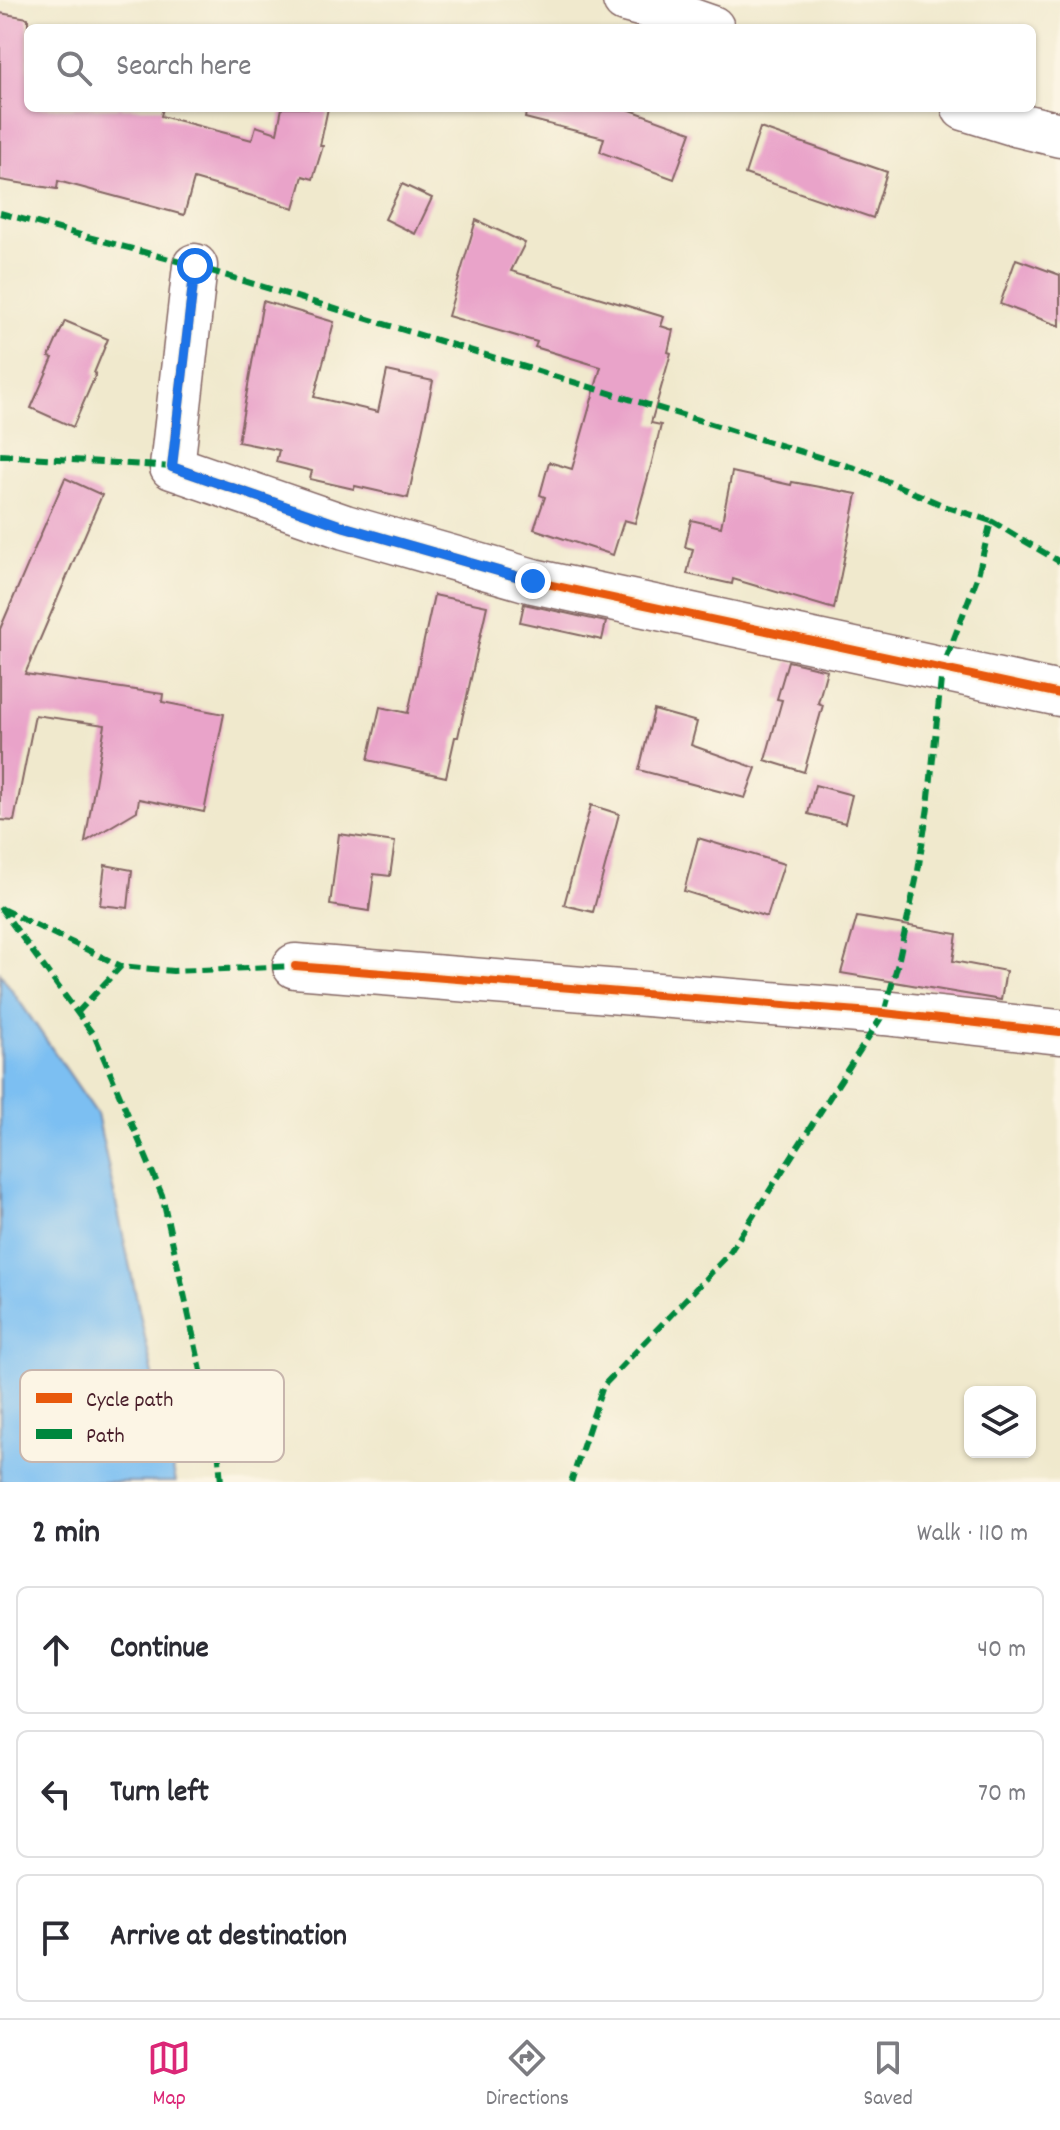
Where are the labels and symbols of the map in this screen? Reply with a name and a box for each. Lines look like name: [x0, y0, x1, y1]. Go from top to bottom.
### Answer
route start: [177, 248, 213, 284]
route end: [515, 563, 551, 599]
legend: [20, 1370, 284, 1462]
text: Cycle path: [86, 1386, 173, 1417]
text: Path: [86, 1422, 125, 1453]

